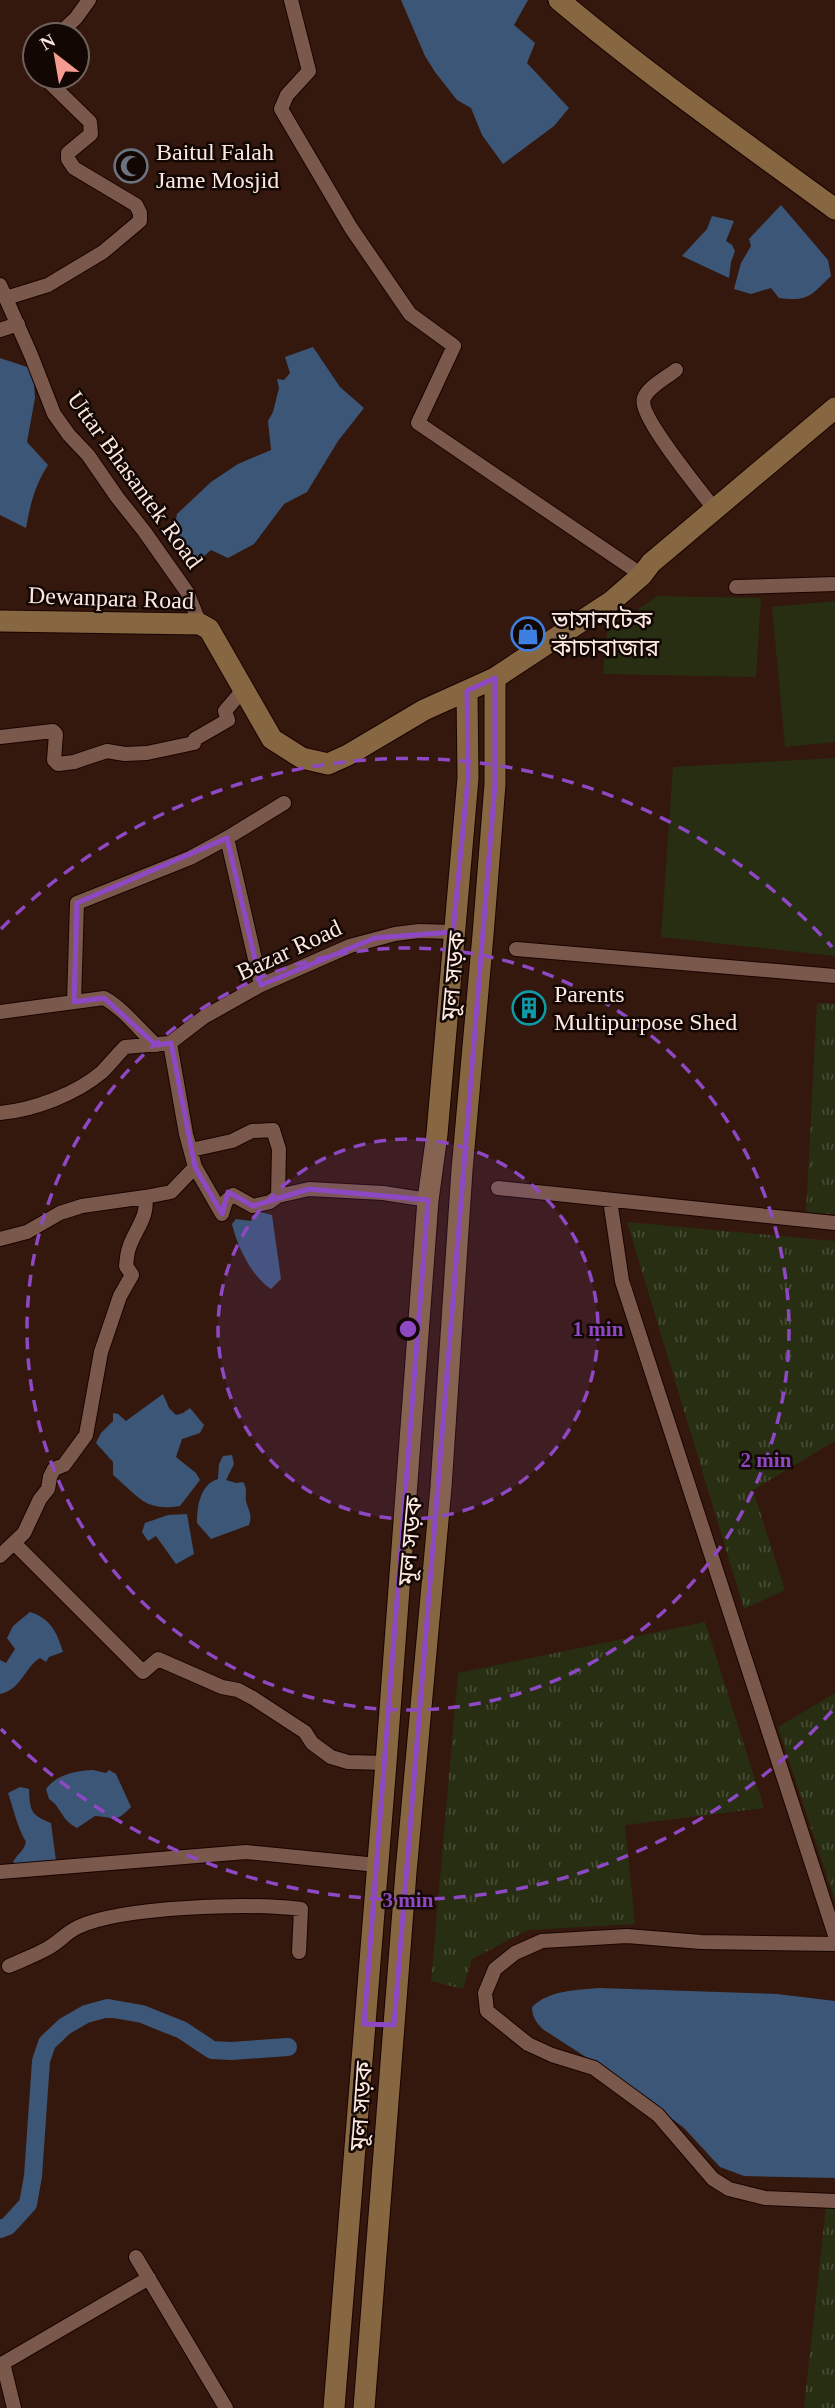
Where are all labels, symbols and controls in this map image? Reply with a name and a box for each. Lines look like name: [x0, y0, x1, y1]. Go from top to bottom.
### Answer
north arrow: [21, 21, 91, 91]
text: N: [36, 29, 59, 54]
place label: Baitul Falah Jame Mosjid: [156, 139, 279, 193]
mosque icon: Baitul Falah Jame Mosjid: [112, 147, 150, 185]
street label: Uttar Bhasantek Road: [62, 387, 208, 573]
street label: Dewanpara Road: [28, 582, 194, 614]
place label: ভাসানটেক কাঁচাবাজার: [551, 606, 660, 661]
shop icon: ভাসানটেক কাঁচাবাজার: [509, 615, 547, 653]
street label: Bazar Road: [232, 914, 346, 986]
street label: মূল সড়ক: [436, 930, 471, 1023]
place label: Parents Multipurpose Shed: [554, 981, 737, 1035]
building icon: Parents Multipurpose Shed: [510, 989, 548, 1027]
centre of rings: [396, 1317, 420, 1341]
text: 1 min: [573, 1317, 624, 1341]
text: 2 min: [741, 1448, 792, 1472]
street label: মূল সড়ক: [393, 1495, 428, 1588]
text: 3 min: [383, 1888, 434, 1912]
street label: মূল সড়ক: [345, 2060, 378, 2153]

